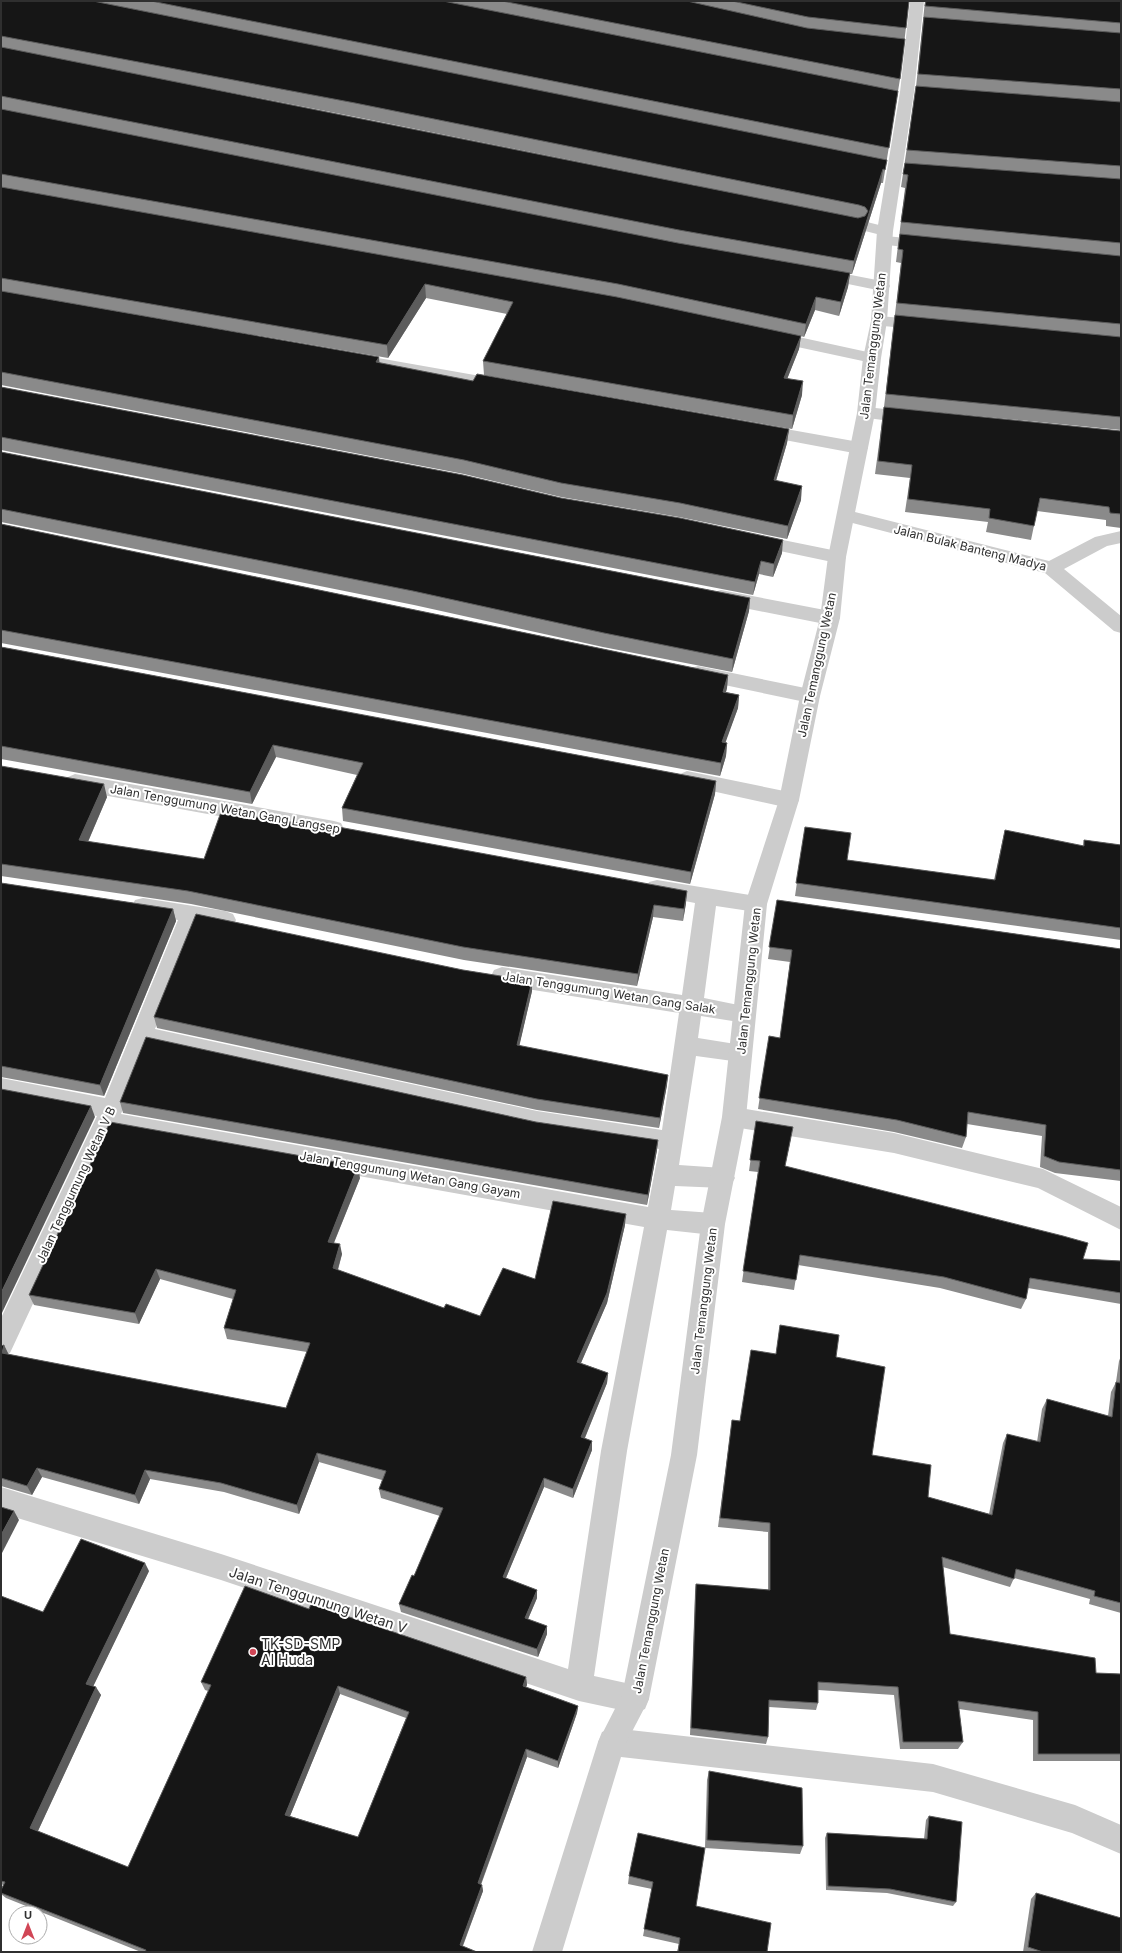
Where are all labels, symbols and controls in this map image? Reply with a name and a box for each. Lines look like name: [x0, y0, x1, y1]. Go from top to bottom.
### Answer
street label: Jalan Temanggung Wetan: [856, 272, 889, 420]
street label: Jalan Bulak Banteng Madya: [892, 521, 1048, 574]
street label: Jalan Temanggung Wetan: [794, 591, 839, 739]
street label: Jalan Tenggumung Wetan Gang Langsep: [109, 781, 341, 836]
street label: Jalan Temanggung Wetan: [733, 907, 764, 1055]
street label: Jalan Tenggumung Wetan Gang Salak: [502, 968, 717, 1017]
street label: Jalan Tenggumung Wetan V B: [33, 1104, 118, 1265]
street label: Jalan Tenggumung Wetan Gang Gayam: [298, 1148, 522, 1201]
street label: Jalan Temanggung Wetan: [687, 1227, 720, 1375]
street label: Jalan Temanggung Wetan: [629, 1547, 672, 1695]
street label: Jalan Tenggumung Wetan V: [227, 1563, 410, 1636]
place label: TK-SD-SMP Al Huda: [261, 1635, 341, 1668]
marker: TK-SD-SMP Al Huda: [248, 1647, 258, 1657]
north arrow: [8, 1905, 48, 1945]
text: U: [24, 1908, 32, 1922]

